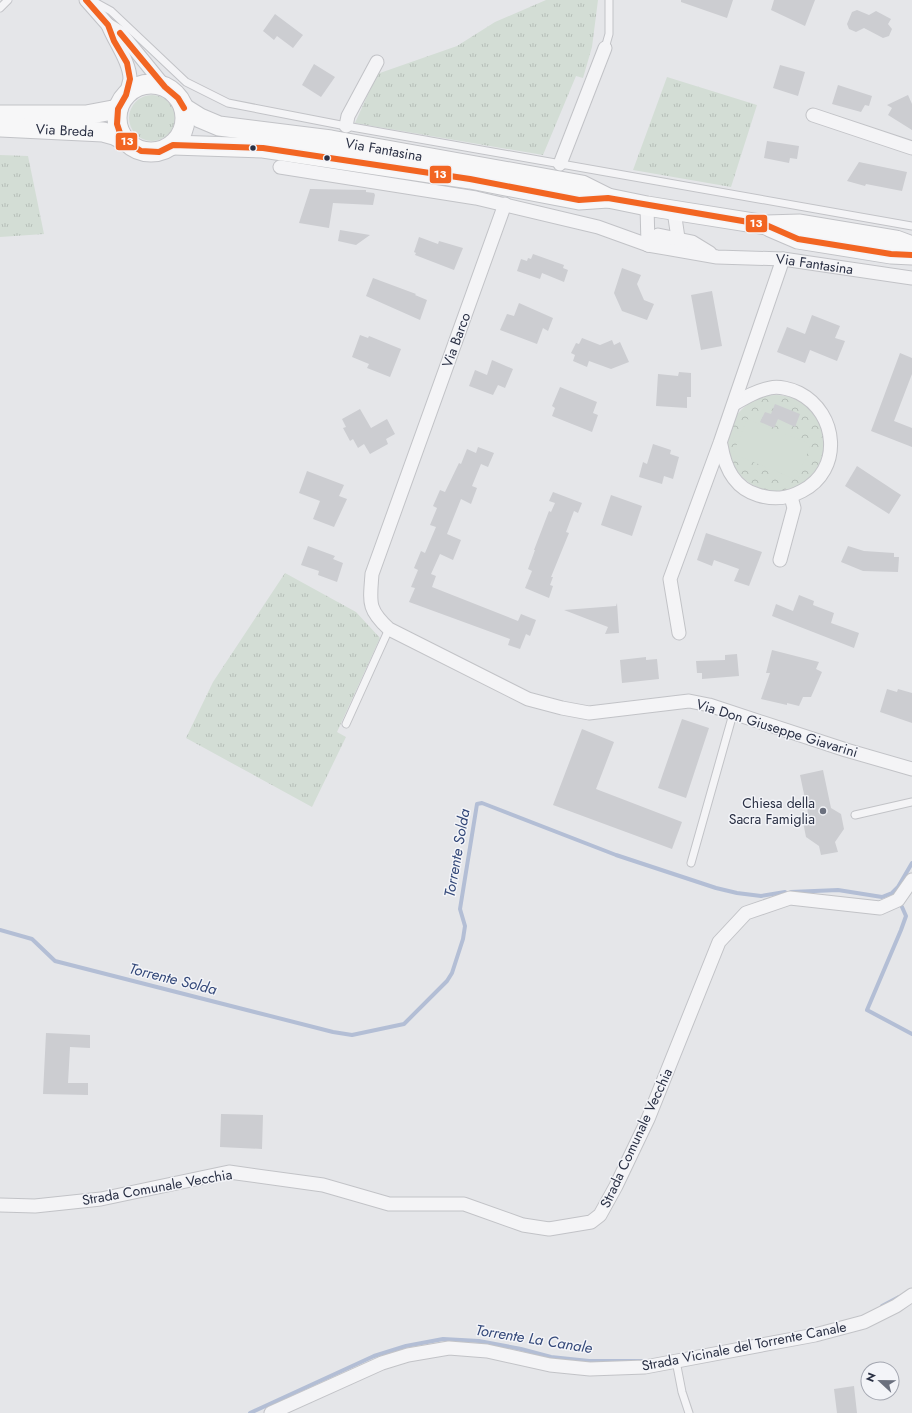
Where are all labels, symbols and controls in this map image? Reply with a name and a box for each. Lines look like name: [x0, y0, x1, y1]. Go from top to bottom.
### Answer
street label: Via Breda: [35, 119, 94, 142]
line badge: 13: [115, 132, 138, 151]
text: 13: [121, 133, 133, 149]
street label: Via Fantasina: [344, 133, 424, 166]
unlabelled marker: [248, 143, 258, 153]
unlabelled marker: [322, 153, 332, 163]
line badge: 13: [429, 165, 452, 184]
text: 13: [434, 166, 446, 182]
line badge: 13: [745, 214, 768, 233]
text: 13: [750, 215, 762, 231]
street label: Via Fantasina: [776, 249, 855, 279]
street label: Via Barco: [437, 309, 475, 370]
street label: Via Don Giuseppe Giavarini: [694, 694, 860, 762]
place label: Chiesa della Sacra Famiglia: [729, 793, 815, 829]
water label: Torrente Solda: [438, 806, 476, 899]
marker: Chiesa della Sacra Famiglia: [818, 806, 828, 816]
water label: Torrente Solda: [127, 958, 220, 1001]
street label: Strada Comunale Vecchia: [595, 1065, 677, 1211]
street label: Strada Comunale Vecchia: [80, 1164, 234, 1210]
street label: Strada Vicinale del Torrente Canale: [640, 1316, 848, 1376]
water label: Torrente La Canale: [474, 1319, 595, 1359]
north arrow: [860, 1361, 900, 1401]
text: N: [862, 1370, 880, 1384]

